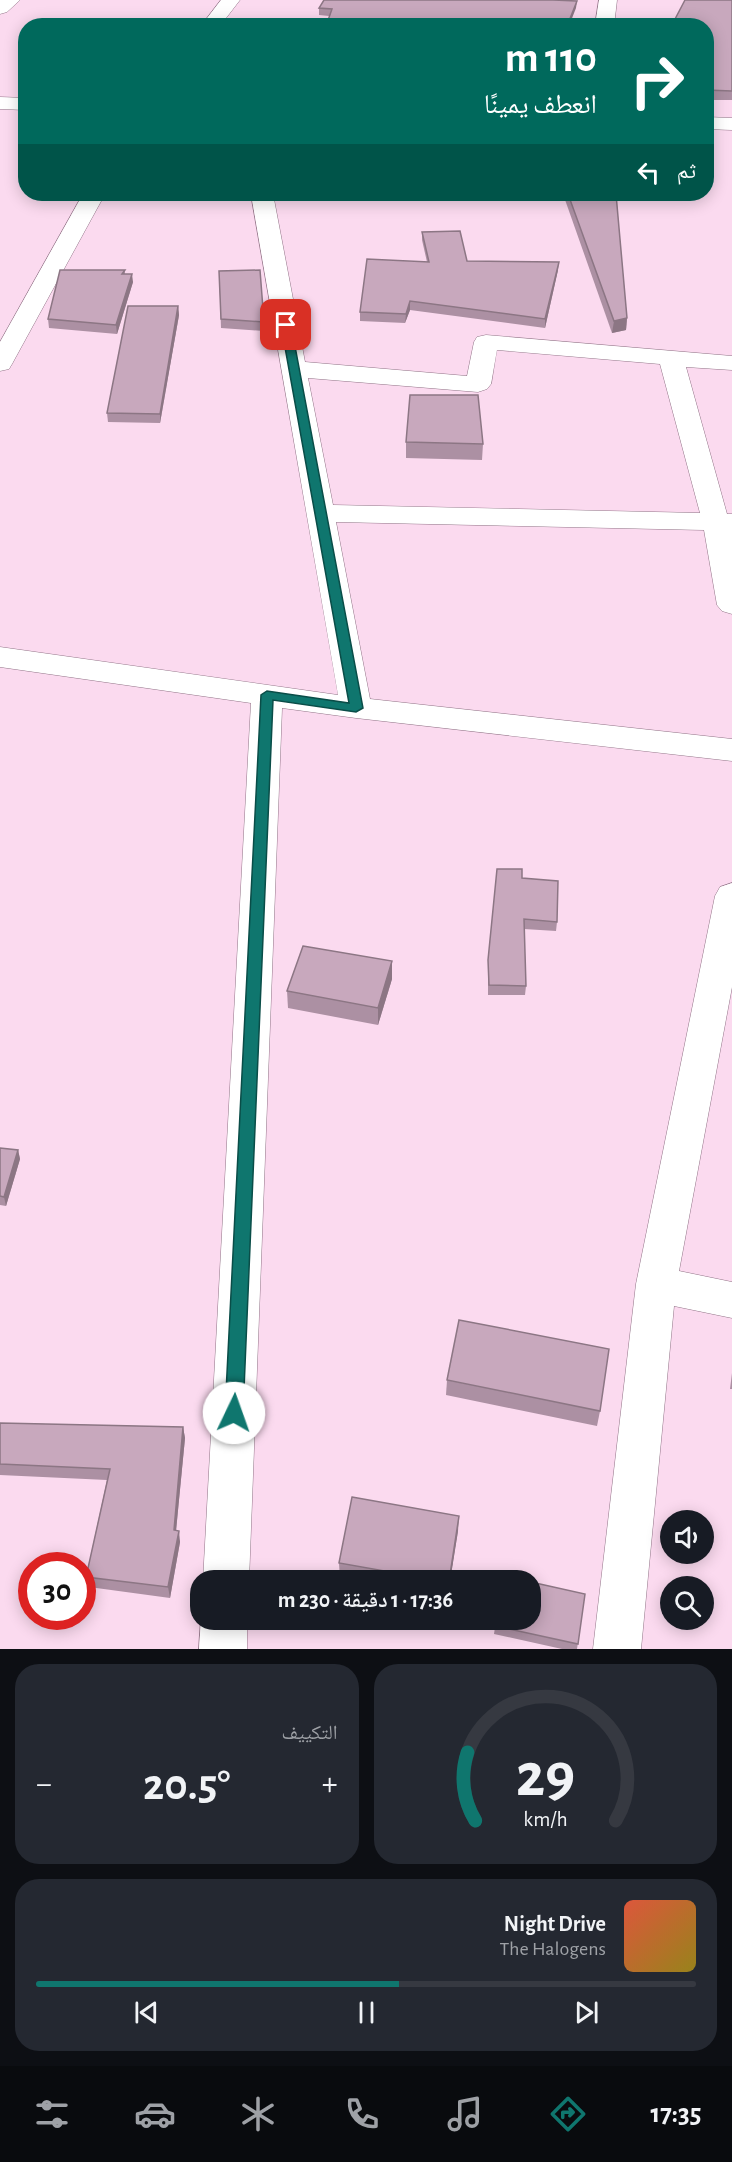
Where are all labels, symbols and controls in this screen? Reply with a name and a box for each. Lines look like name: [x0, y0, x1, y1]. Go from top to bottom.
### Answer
text: 110 m: [505, 37, 597, 79]
icon: right: [618, 42, 696, 120]
text: انعطف يمينًا: [484, 91, 597, 118]
icon: left: [632, 156, 665, 189]
text: ثم: [677, 160, 696, 182]
pin: [260, 299, 311, 350]
icon: arrive: [269, 308, 302, 341]
position arrow: [202, 1381, 266, 1445]
map controls: [660, 1510, 714, 1630]
button: sound: [660, 1510, 714, 1564]
speed limit sign: 30: [18, 1552, 96, 1630]
button: search: [660, 1576, 714, 1630]
text: 17:36 · 1 دقيقة · 230 m: [278, 1589, 453, 1611]
text: التكييف: [281, 1723, 338, 1743]
text: 29: [515, 1745, 575, 1807]
text: 20.5°: [143, 1763, 231, 1808]
text: −: [36, 1768, 52, 1801]
text: +: [322, 1768, 337, 1801]
text: km/h: [523, 1809, 567, 1830]
text: Night Drive: [504, 1913, 606, 1935]
text: The Halogens: [500, 1939, 606, 1959]
icon: previous: [130, 1996, 163, 2029]
icon: pause: [350, 1996, 383, 2029]
icon: next: [570, 1996, 603, 2029]
icon: filters: [31, 2093, 73, 2135]
icon: car: [134, 2093, 176, 2135]
icon: climate: [237, 2093, 279, 2135]
icon: phone: [341, 2093, 383, 2135]
icon: music: [444, 2093, 486, 2135]
icon: directions: [547, 2093, 589, 2135]
text: 17:35: [650, 2100, 701, 2127]

